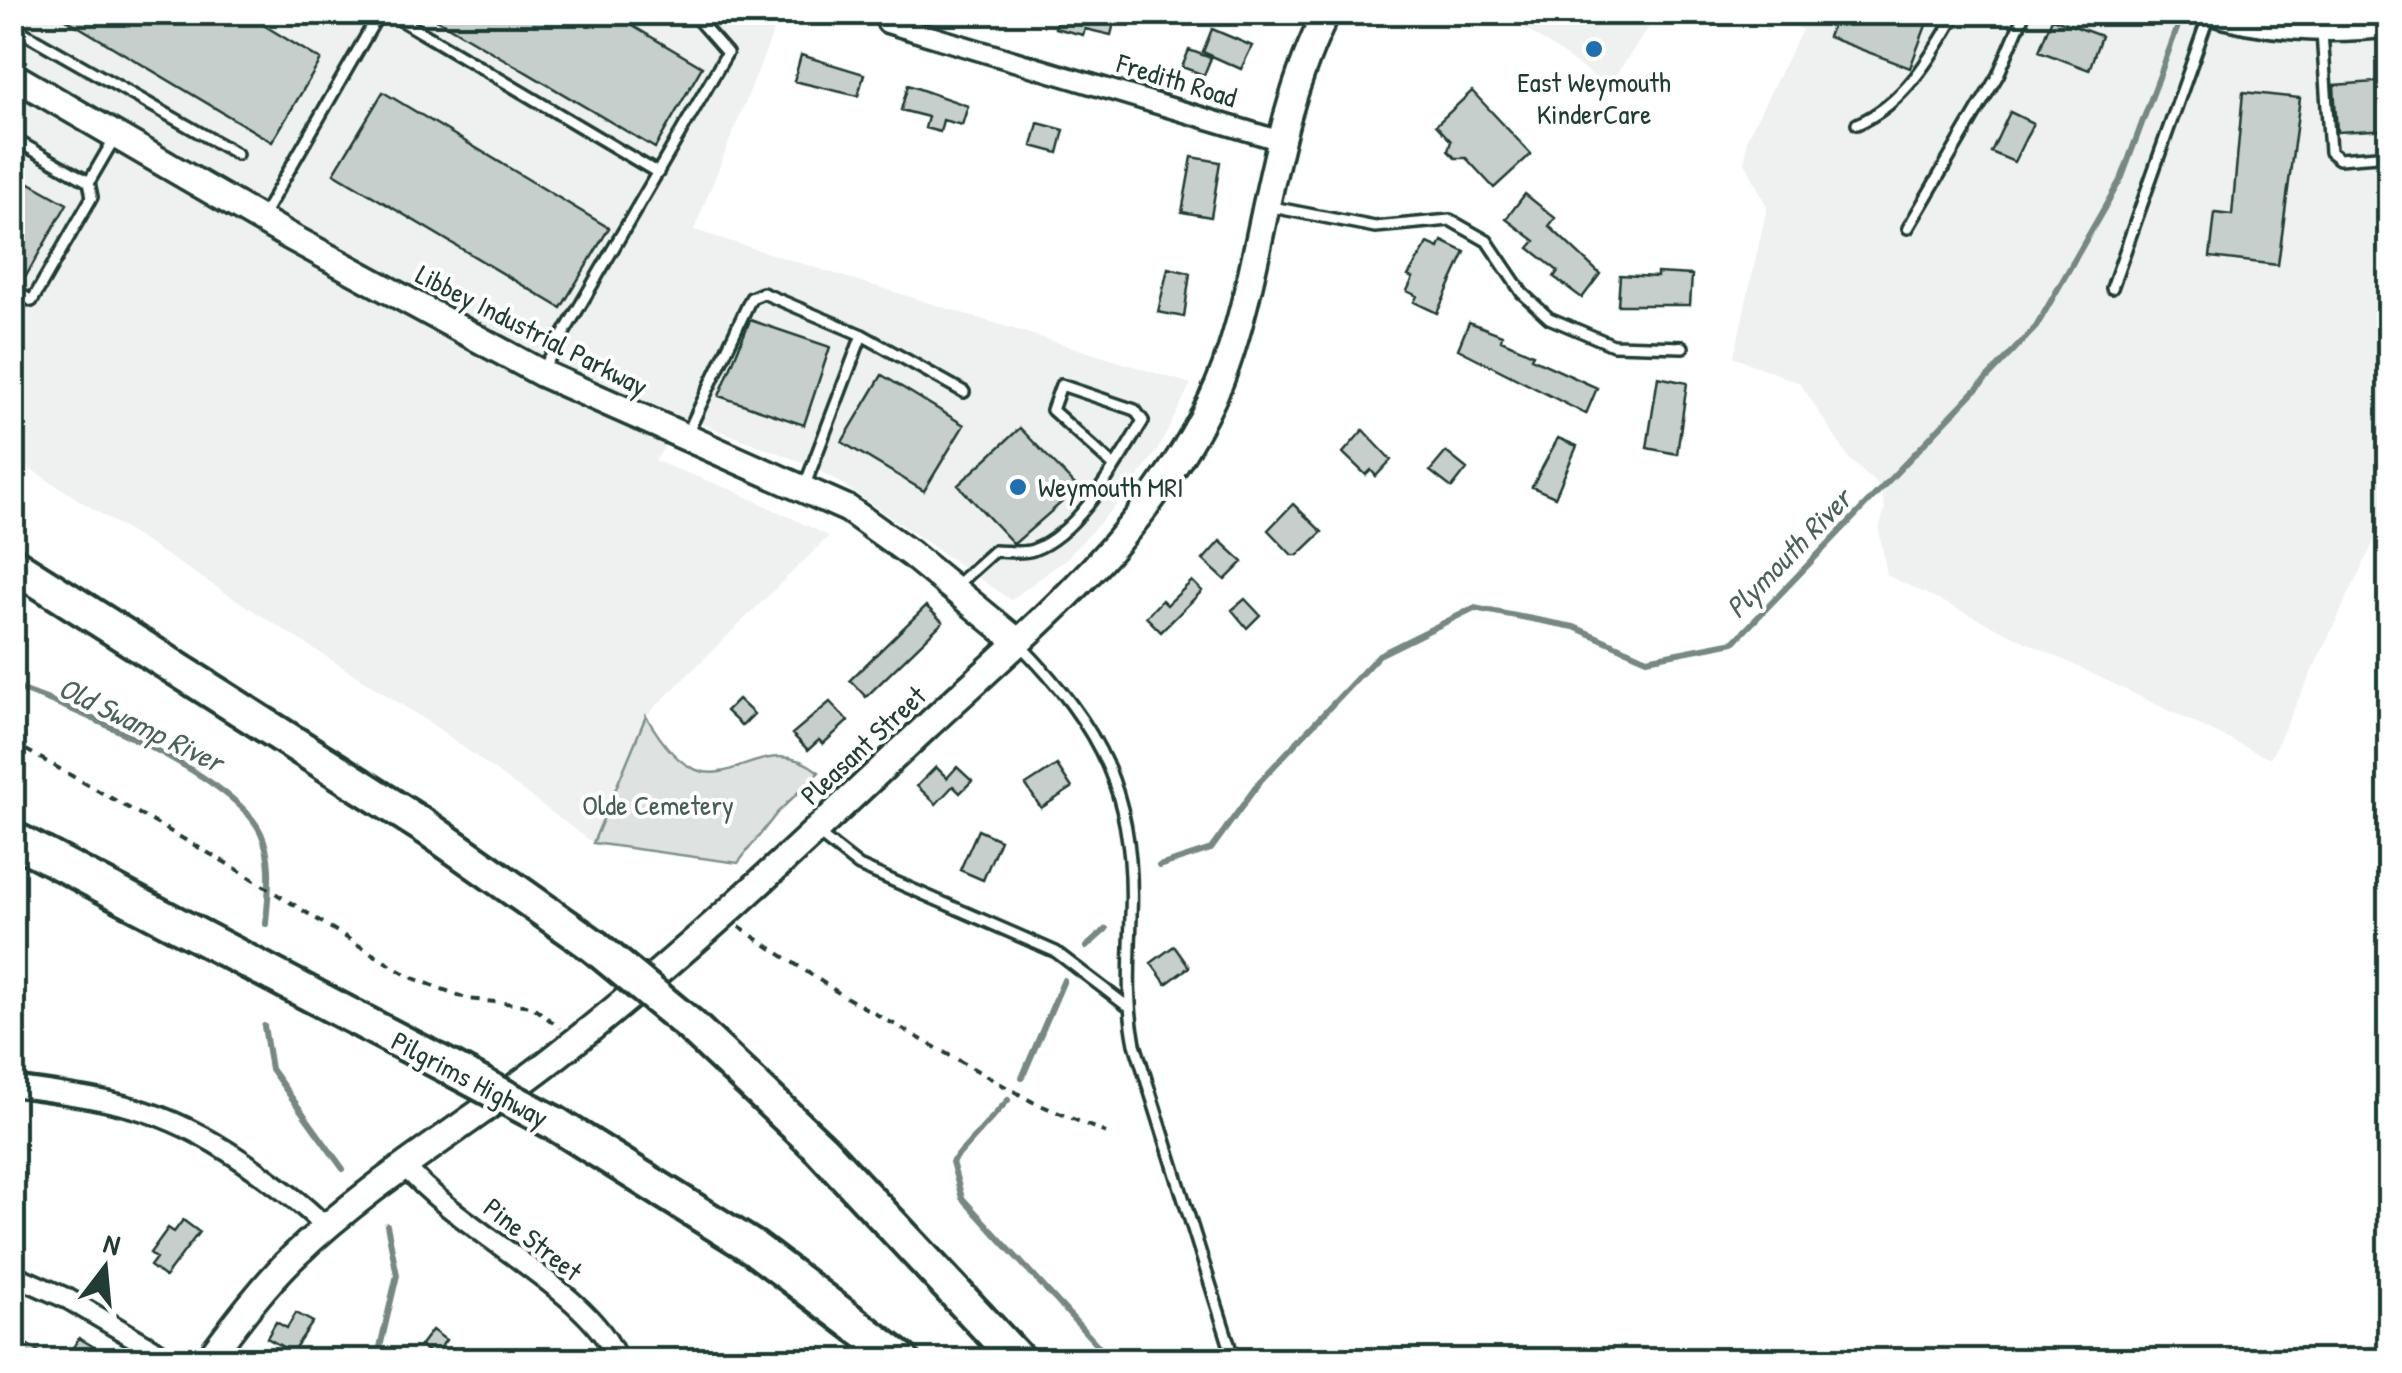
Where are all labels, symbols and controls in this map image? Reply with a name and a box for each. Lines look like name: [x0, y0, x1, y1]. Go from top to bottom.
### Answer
marker: East Weymouth KinderCare: [1583, 38, 1605, 60]
street label: Fredith Road: [1112, 44, 1242, 116]
place label: East Weymouth KinderCare: [1517, 63, 1671, 133]
street label: Libbey Industrial Parkway: [410, 255, 655, 405]
place label: Weymouth MRI: [1038, 468, 1184, 506]
marker: Weymouth MRI: [1007, 476, 1029, 498]
water label: Plymouth River: [1716, 477, 1863, 627]
water label: Old Swamp River: [52, 667, 233, 784]
street label: Pleasant Street: [792, 677, 934, 813]
park label: Olde Cemetery: [582, 786, 734, 824]
street label: Pilgrims Highway: [385, 1022, 555, 1136]
street label: Pine Street: [476, 1189, 590, 1290]
north arrow: [55, 1218, 155, 1318]
text: N: [99, 1224, 124, 1264]

